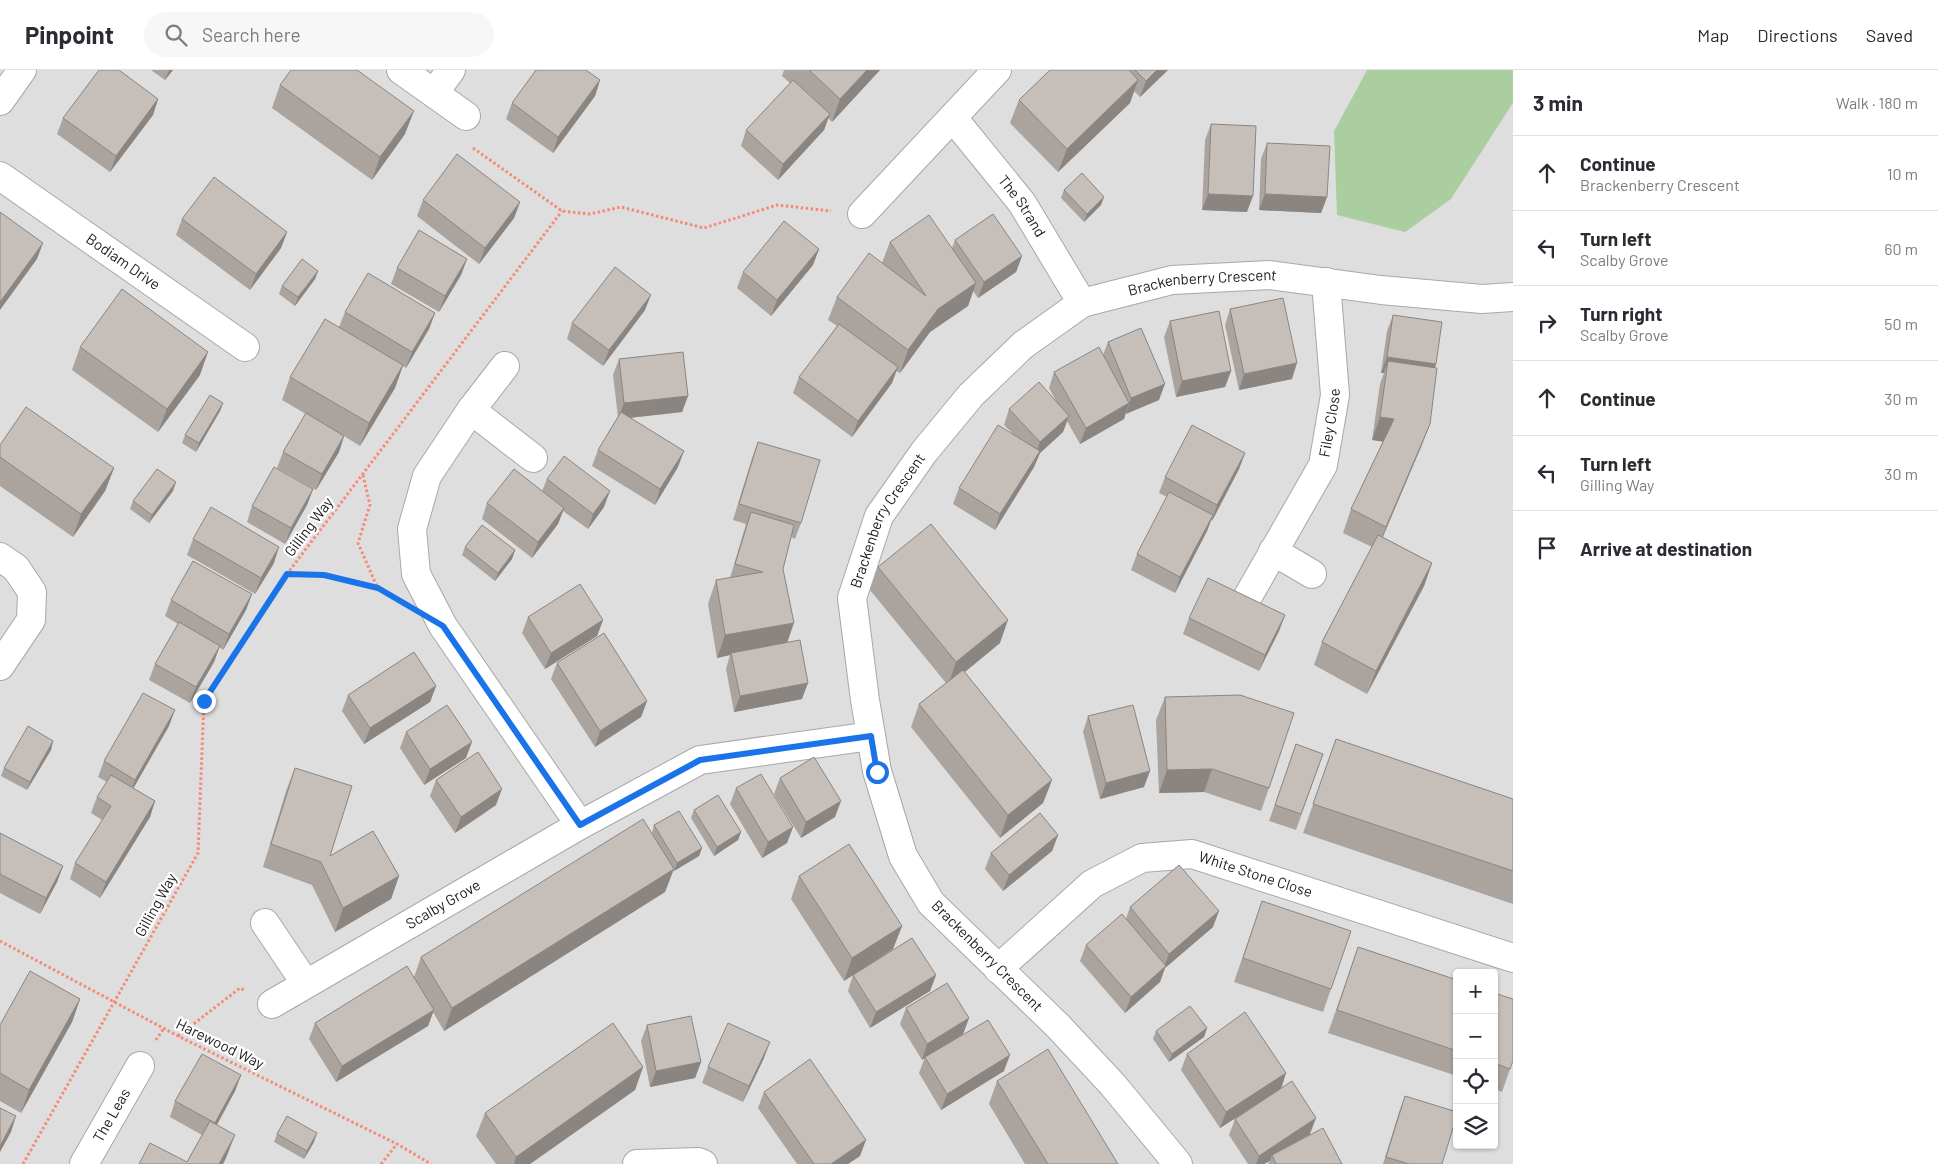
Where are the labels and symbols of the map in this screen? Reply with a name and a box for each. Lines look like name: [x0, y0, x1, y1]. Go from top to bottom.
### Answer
street label: The Strand: [995, 171, 1050, 240]
street label: Bodiam Drive: [83, 229, 164, 293]
street label: Brackenberry Crescent: [1126, 265, 1278, 299]
street label: Filey Close: [1314, 388, 1343, 458]
street label: Brackenberry Crescent: [846, 449, 928, 590]
street label: Gilling Way: [280, 493, 336, 560]
route end: [193, 690, 216, 713]
route start: [866, 761, 889, 784]
street label: White Stone Close: [1197, 847, 1315, 900]
street label: Gilling Way: [130, 870, 180, 939]
street label: Scalby Grove: [402, 875, 483, 932]
street label: Brackenberry Crescent: [928, 896, 1047, 1015]
street label: Harewood Way: [173, 1014, 267, 1072]
street label: The Leas: [88, 1085, 133, 1145]

